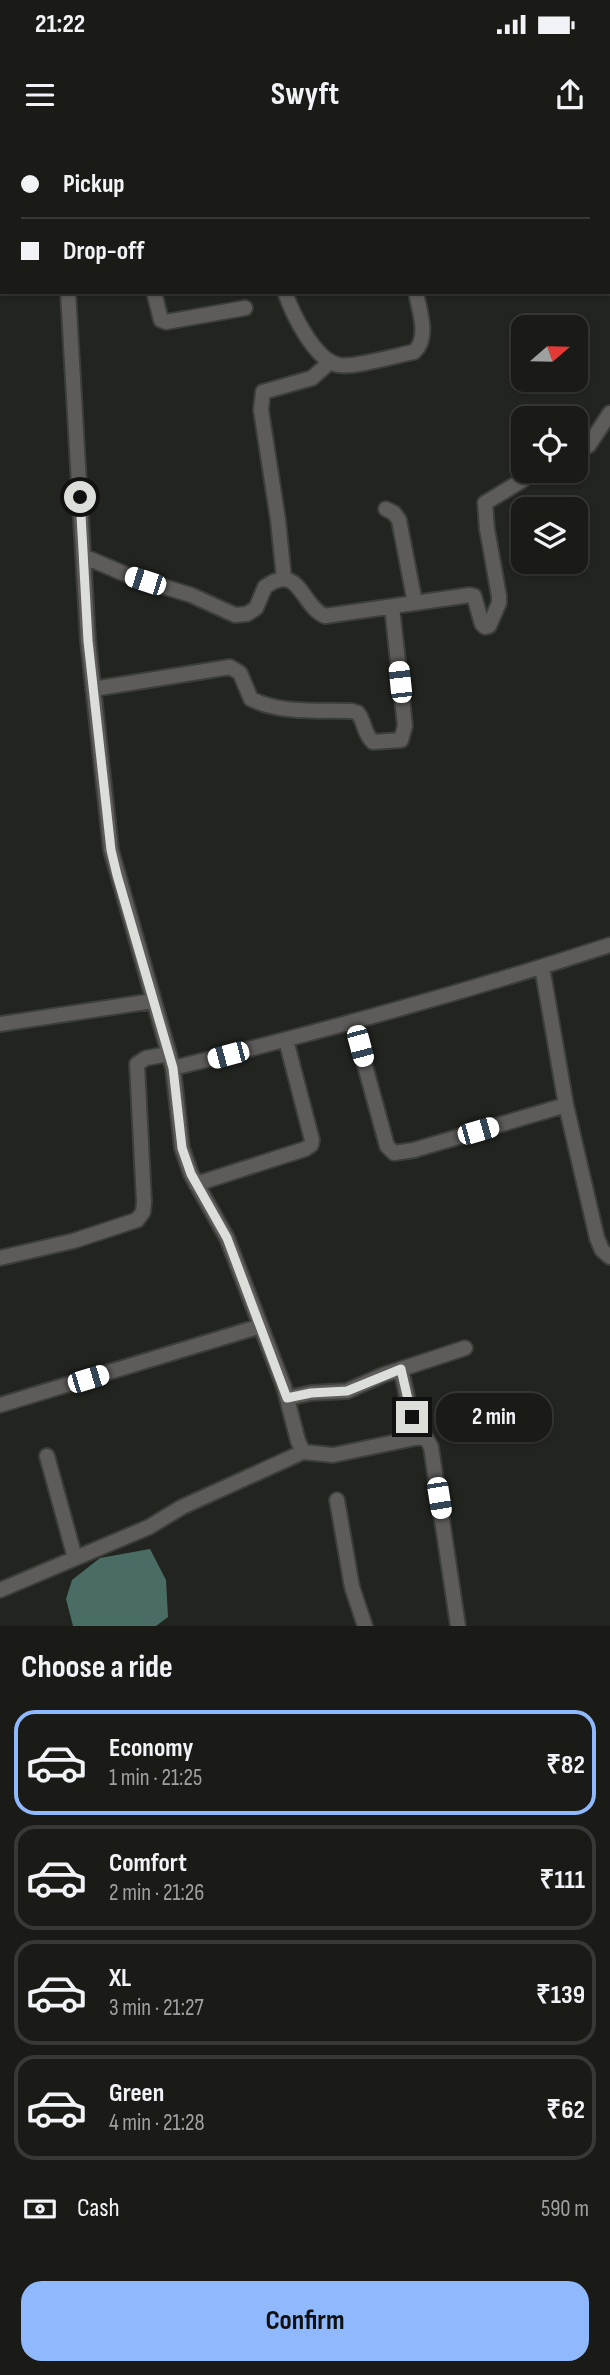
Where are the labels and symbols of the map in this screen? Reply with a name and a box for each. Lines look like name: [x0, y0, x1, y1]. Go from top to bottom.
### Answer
north arrow: [511, 315, 588, 392]
route start: [64, 481, 96, 513]
car: [122, 565, 169, 597]
car: [388, 660, 413, 704]
car: [345, 1023, 376, 1069]
car: [205, 1039, 252, 1071]
car: [455, 1115, 502, 1147]
car: [65, 1363, 112, 1395]
callout: 2 min: [436, 1392, 552, 1442]
route end: [396, 1401, 428, 1433]
car: [426, 1476, 453, 1520]

